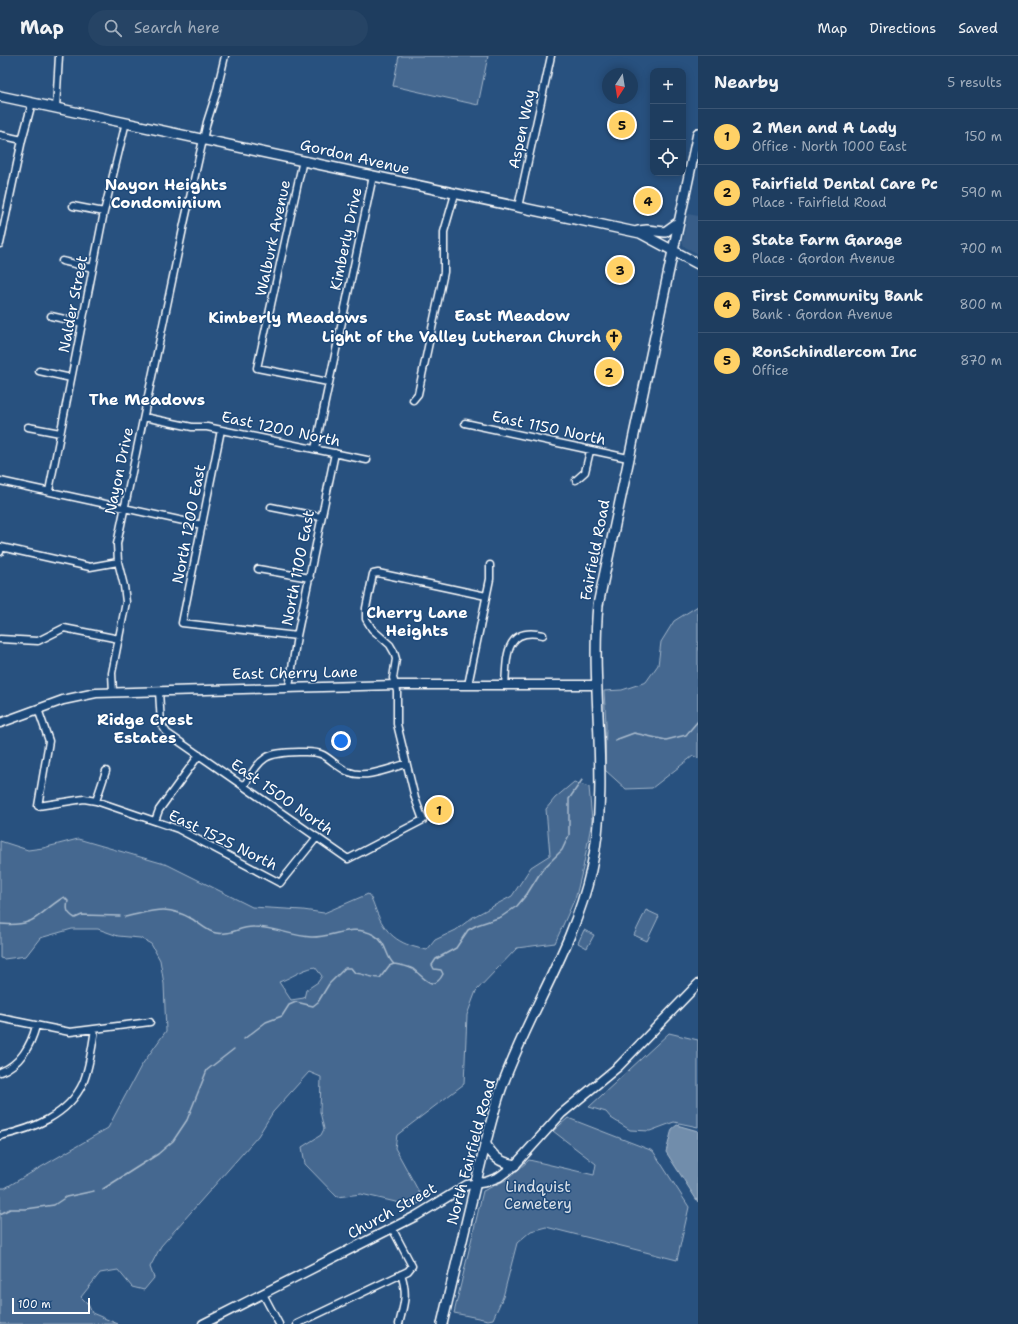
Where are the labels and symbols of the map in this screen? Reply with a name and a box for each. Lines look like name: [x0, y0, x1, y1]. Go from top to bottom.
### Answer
north arrow: [602, 68, 638, 104]
street label: Aspen Way: [504, 87, 540, 171]
pin: 5: [609, 110, 635, 140]
street label: Gordon Avenue: [298, 135, 412, 179]
district label: Nayon Heights Condominium: [105, 174, 227, 213]
street label: Walburk Avenue: [251, 178, 295, 298]
street label: Kimberly Drive: [325, 186, 367, 292]
pin: 4: [635, 186, 661, 216]
street label: Nalder Street: [54, 254, 92, 354]
pin: 3: [607, 255, 633, 285]
district label: East Meadow: [454, 305, 570, 326]
district label: Kimberly Meadows: [208, 307, 368, 328]
place label: Light of the Valley Lutheran Church: [322, 327, 601, 347]
church icon: Light of the Valley Lutheran Church: [604, 327, 624, 352]
pin: 2: [596, 357, 622, 387]
district label: The Meadows: [89, 389, 205, 410]
street label: East 1150 North: [490, 406, 608, 450]
street label: East 1200 North: [220, 407, 342, 451]
street label: Nayon Drive: [100, 425, 138, 517]
street label: North 1200 East: [168, 463, 210, 585]
street label: Fairfield Road: [575, 497, 615, 602]
street label: North 1100 East: [277, 509, 319, 627]
district label: Cherry Lane Heights: [366, 602, 468, 641]
street label: East Cherry Lane: [232, 662, 358, 684]
district label: Ridge Crest Estates: [97, 709, 193, 748]
your location: [331, 731, 351, 751]
street label: East 1500 North: [227, 754, 337, 840]
pin: 1: [426, 795, 452, 825]
street label: East 1525 North: [165, 805, 281, 875]
street label: North Fairfield Road: [442, 1077, 500, 1227]
park label: Lindquist Cemetery: [504, 1177, 572, 1214]
street label: Church Street: [344, 1178, 440, 1244]
scale bar: [12, 1296, 90, 1315]

